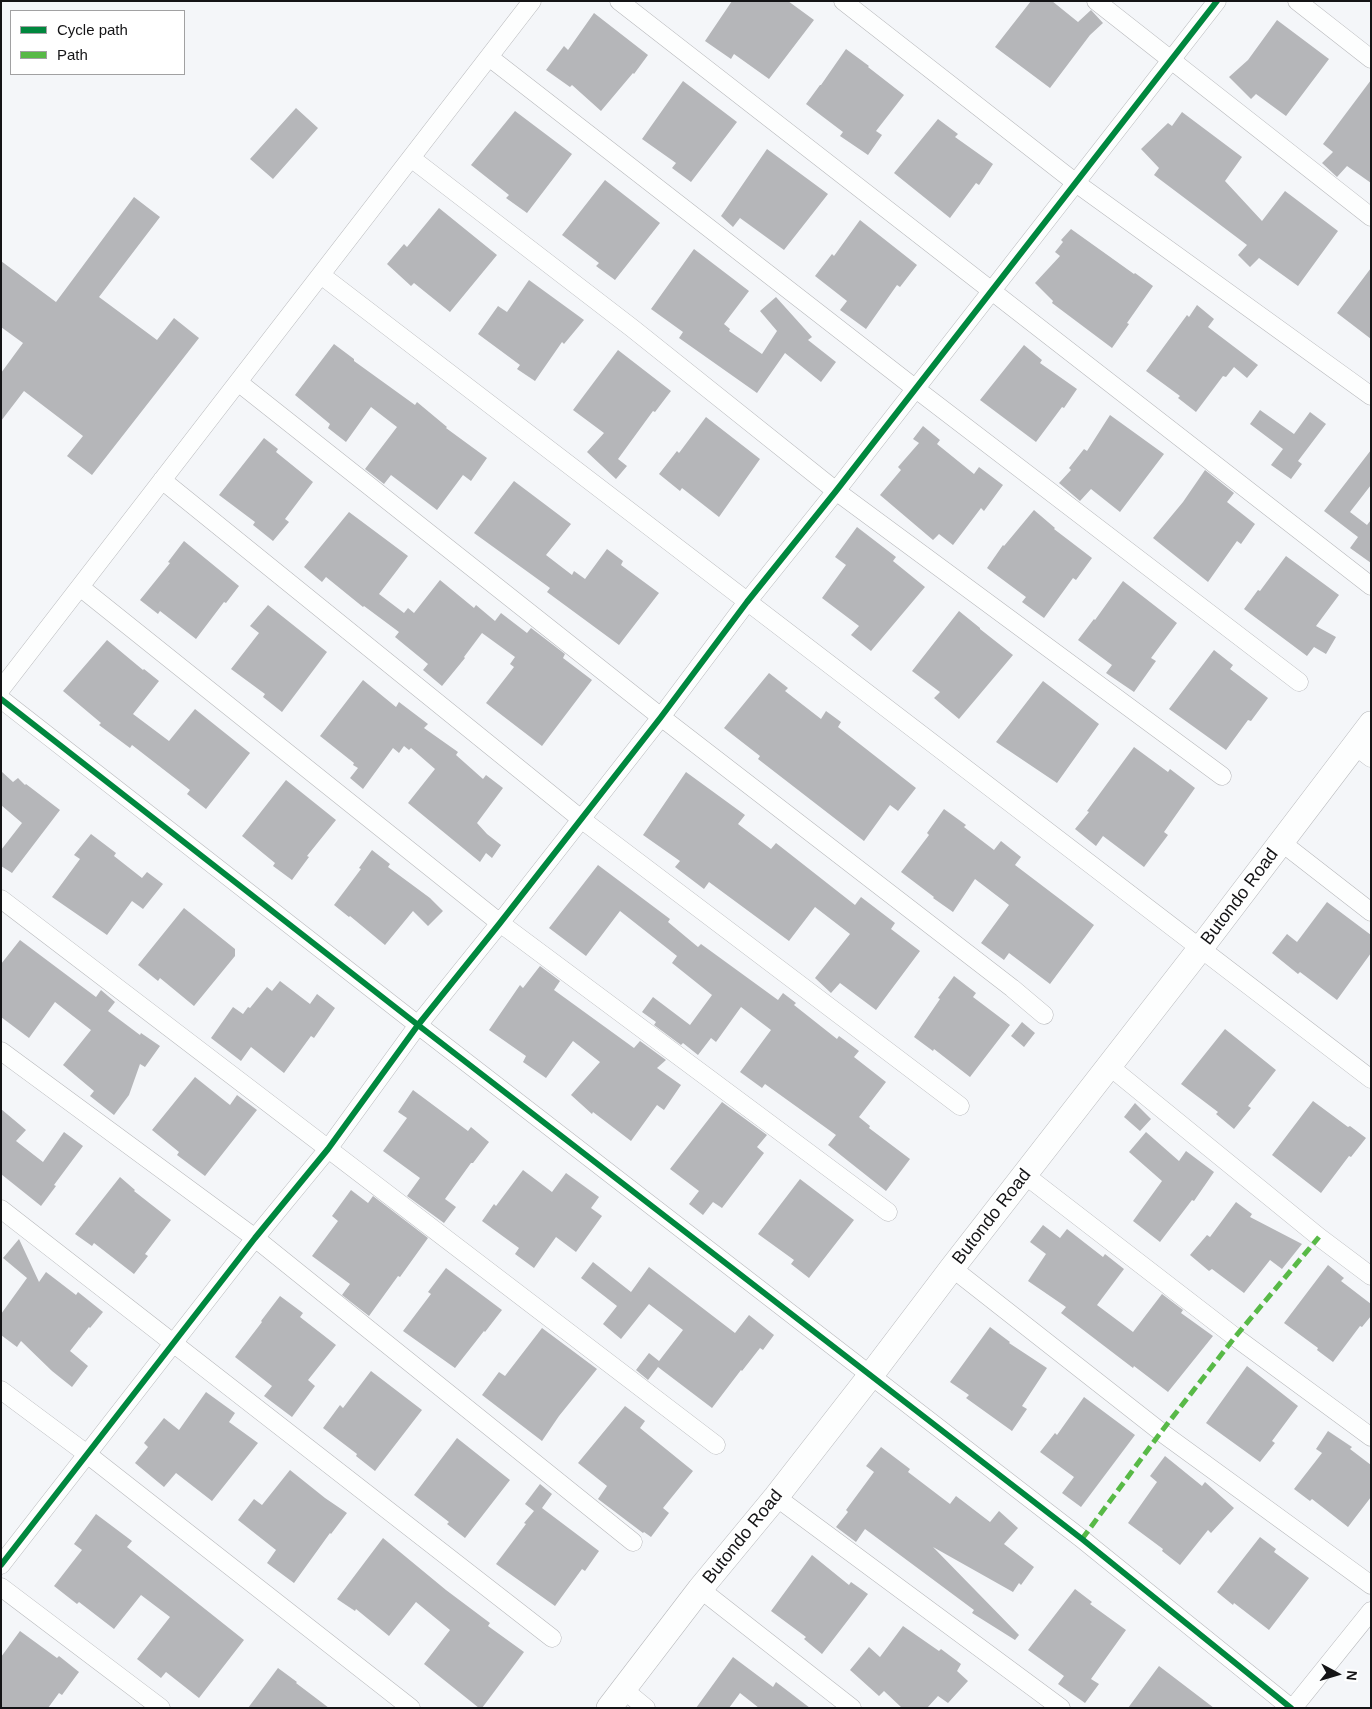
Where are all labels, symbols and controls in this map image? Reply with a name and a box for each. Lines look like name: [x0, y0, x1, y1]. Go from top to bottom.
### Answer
legend: [10, 10, 185, 75]
text: Cycle path: [57, 21, 128, 38]
text: Path: [57, 46, 88, 63]
street label: Butondo Road: [1197, 845, 1283, 949]
street label: Butondo Road: [948, 1165, 1036, 1269]
street label: Butondo Road: [698, 1485, 788, 1589]
north arrow: [1312, 1649, 1362, 1699]
text: N: [1343, 1670, 1360, 1681]

